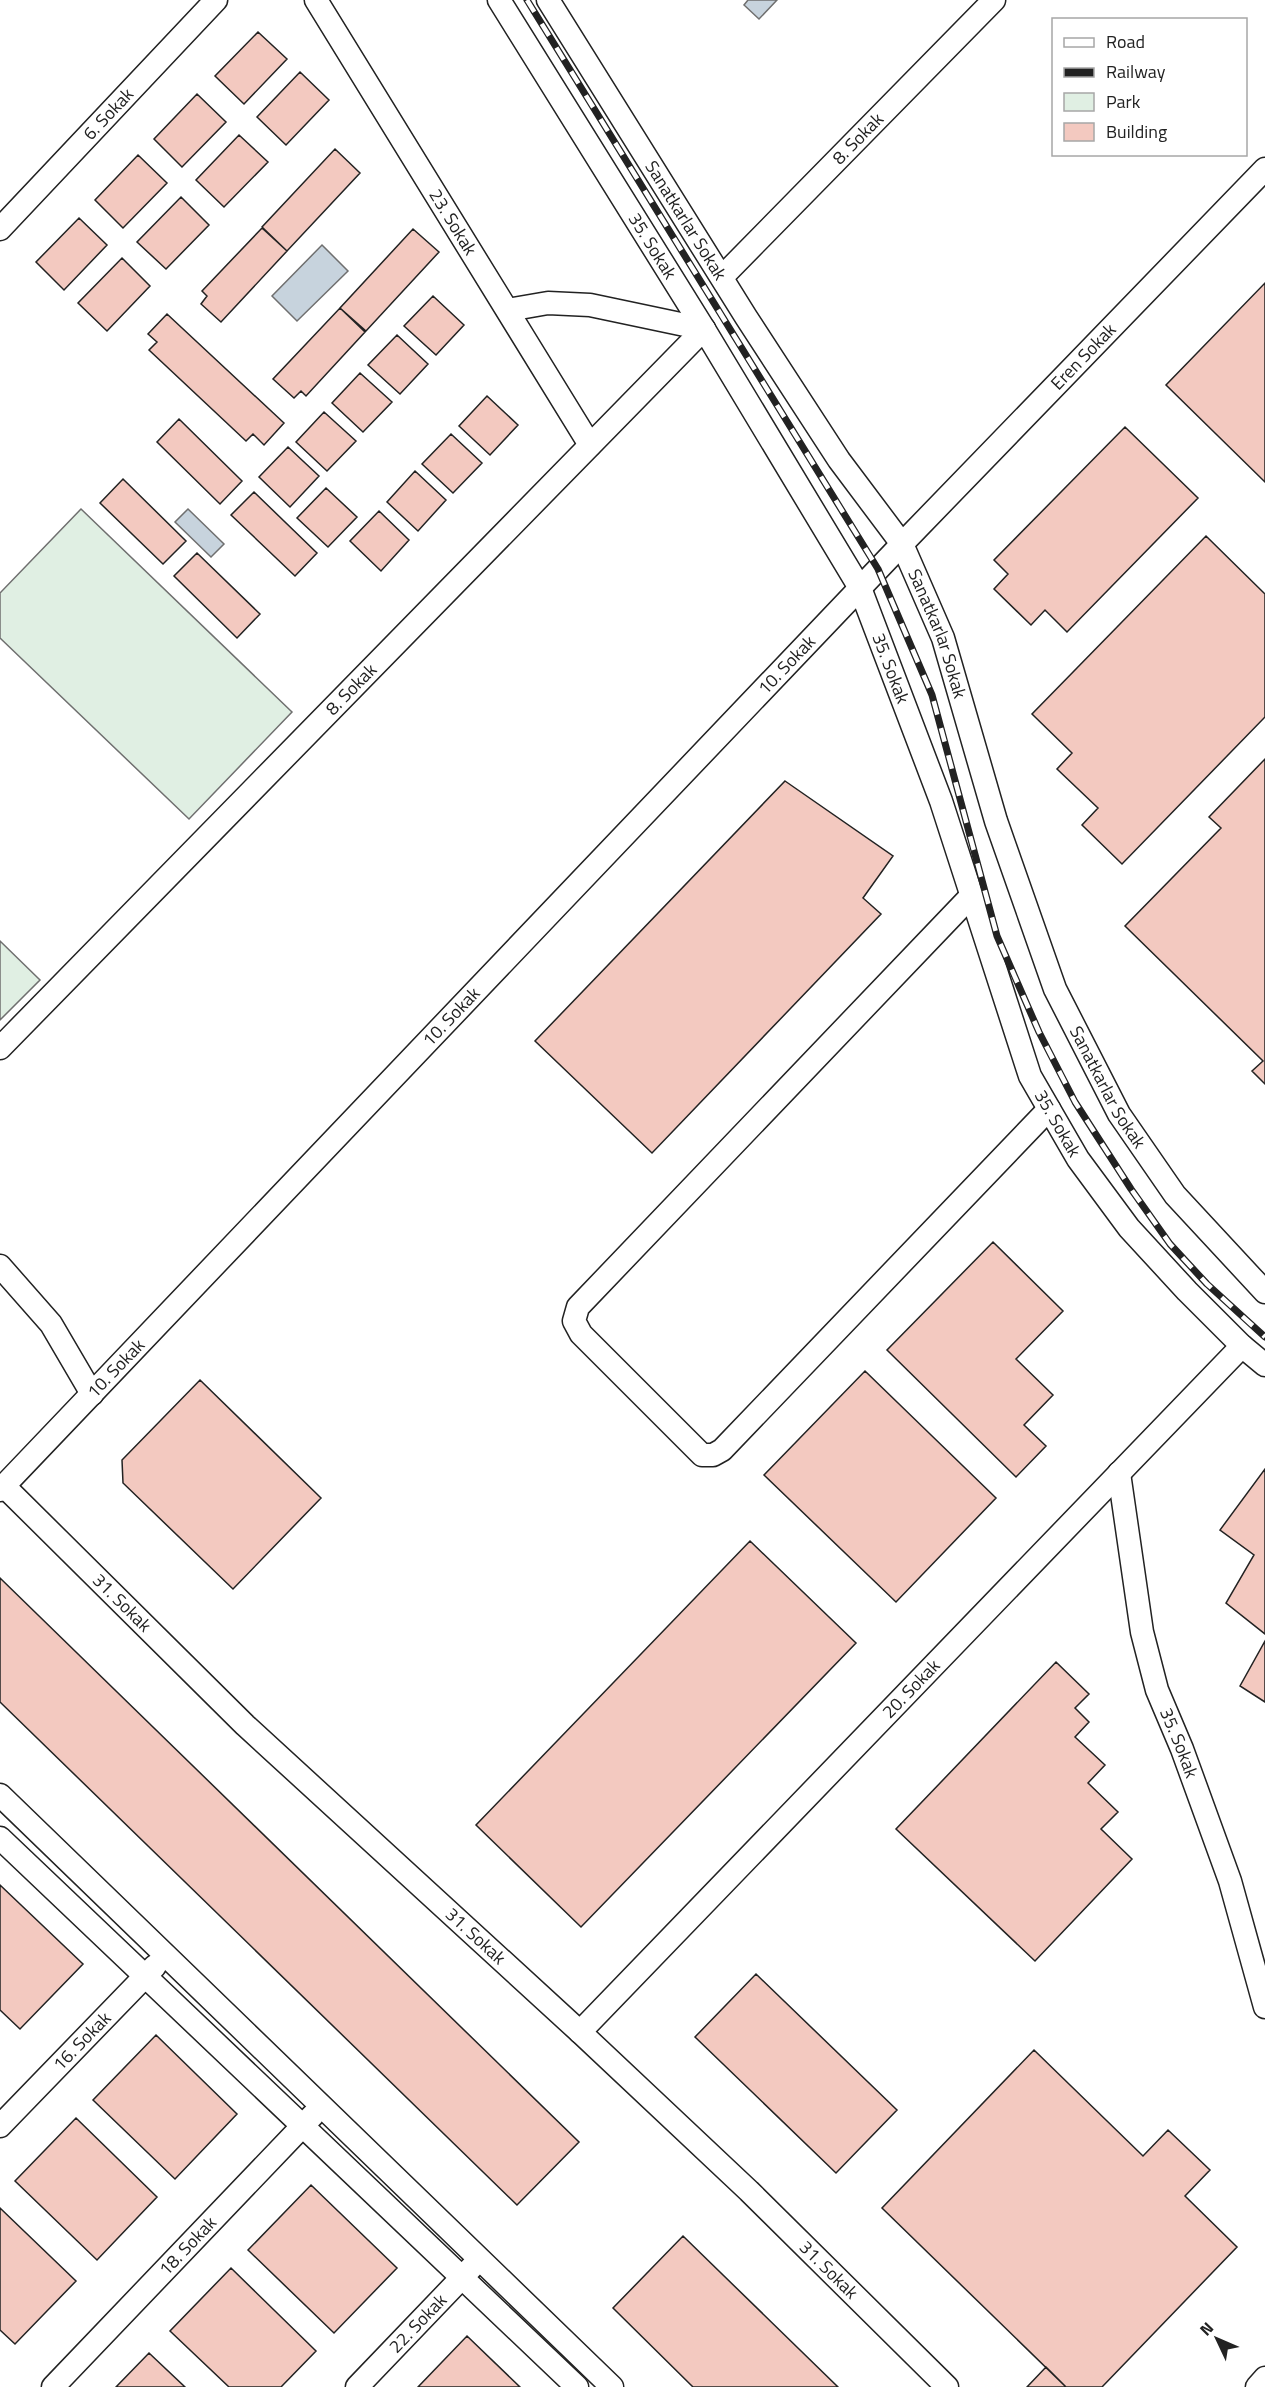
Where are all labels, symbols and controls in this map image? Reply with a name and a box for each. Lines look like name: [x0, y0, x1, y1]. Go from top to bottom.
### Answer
legend: [1052, 18, 1247, 156]
text: Road: [1106, 28, 1145, 55]
text: Railway: [1106, 58, 1166, 85]
street label: 6. Sokak: [76, 81, 140, 146]
text: Park: [1106, 88, 1141, 115]
street label: 8. Sokak: [826, 106, 890, 170]
text: Building: [1106, 118, 1167, 145]
street label: Sanatkarlar Sokak: [639, 155, 734, 286]
street label: 23. Sokak: [422, 184, 484, 261]
street label: 35. Sokak: [622, 208, 684, 285]
street label: Eren Sokak: [1044, 316, 1122, 396]
street label: Sanatkarlar Sokak: [901, 564, 974, 702]
street label: 10. Sokak: [751, 628, 822, 701]
street label: 35. Sokak: [865, 629, 917, 708]
street label: 8. Sokak: [319, 657, 383, 721]
street label: 10. Sokak: [416, 980, 486, 1052]
street label: Sanatkarlar Sokak: [1063, 1021, 1153, 1154]
street label: 35. Sokak: [1028, 1085, 1088, 1162]
street label: 10. Sokak: [80, 1332, 151, 1404]
street label: 31. Sokak: [87, 1567, 158, 1638]
street label: 20. Sokak: [876, 1652, 946, 1724]
street label: 35. Sokak: [1153, 1704, 1206, 1782]
street label: 31. Sokak: [440, 1901, 512, 1971]
street label: 16. Sokak: [46, 2005, 117, 2077]
street label: 18. Sokak: [152, 2210, 223, 2282]
street label: 31. Sokak: [793, 2234, 865, 2305]
street label: 22. Sokak: [382, 2287, 453, 2359]
north arrow: [1187, 2309, 1247, 2369]
text: N: [1194, 2316, 1219, 2341]

